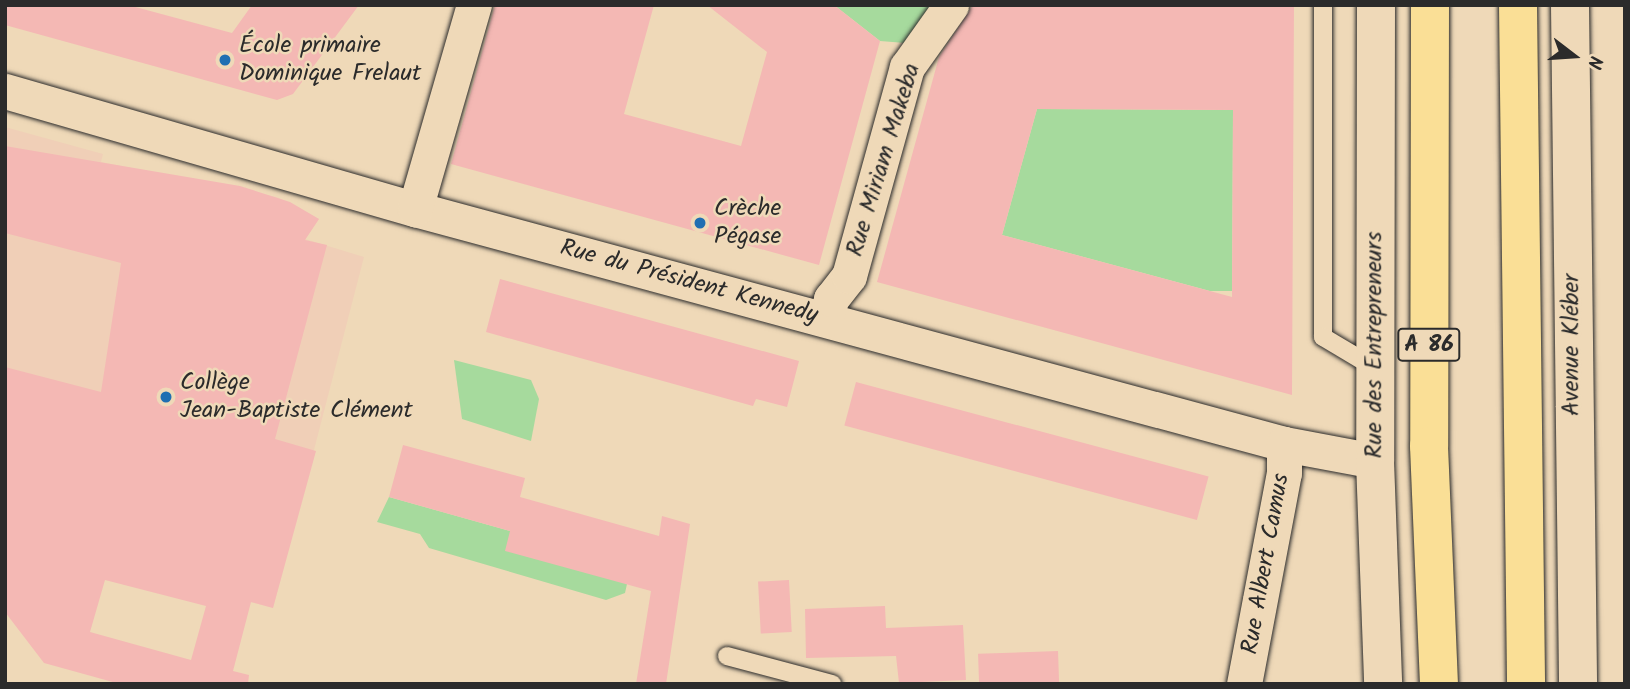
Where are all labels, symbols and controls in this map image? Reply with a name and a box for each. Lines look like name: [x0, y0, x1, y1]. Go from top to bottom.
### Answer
north arrow: [1539, 21, 1609, 91]
place label: École primaire Dominique Frelaut: [239, 32, 421, 88]
marker: École primaire Dominique Frelaut: [217, 52, 233, 68]
text: N: [1578, 52, 1610, 72]
street label: Rue Miriam Makeba: [841, 60, 927, 260]
place label: Crèche Pégase: [714, 195, 781, 251]
marker: Crèche Pégase: [692, 215, 708, 231]
street label: Rue des Entrepreneurs: [1361, 232, 1389, 458]
street label: Rue du Président Kennedy: [557, 234, 821, 330]
street label: Avenue Kléber: [1558, 274, 1586, 416]
road number: A 86: [1396, 326, 1462, 364]
place label: Collège Jean-Baptiste Clément: [180, 369, 413, 425]
marker: Collège Jean-Baptiste Clément: [158, 389, 174, 405]
street label: Rue Albert Camus: [1236, 471, 1296, 657]

